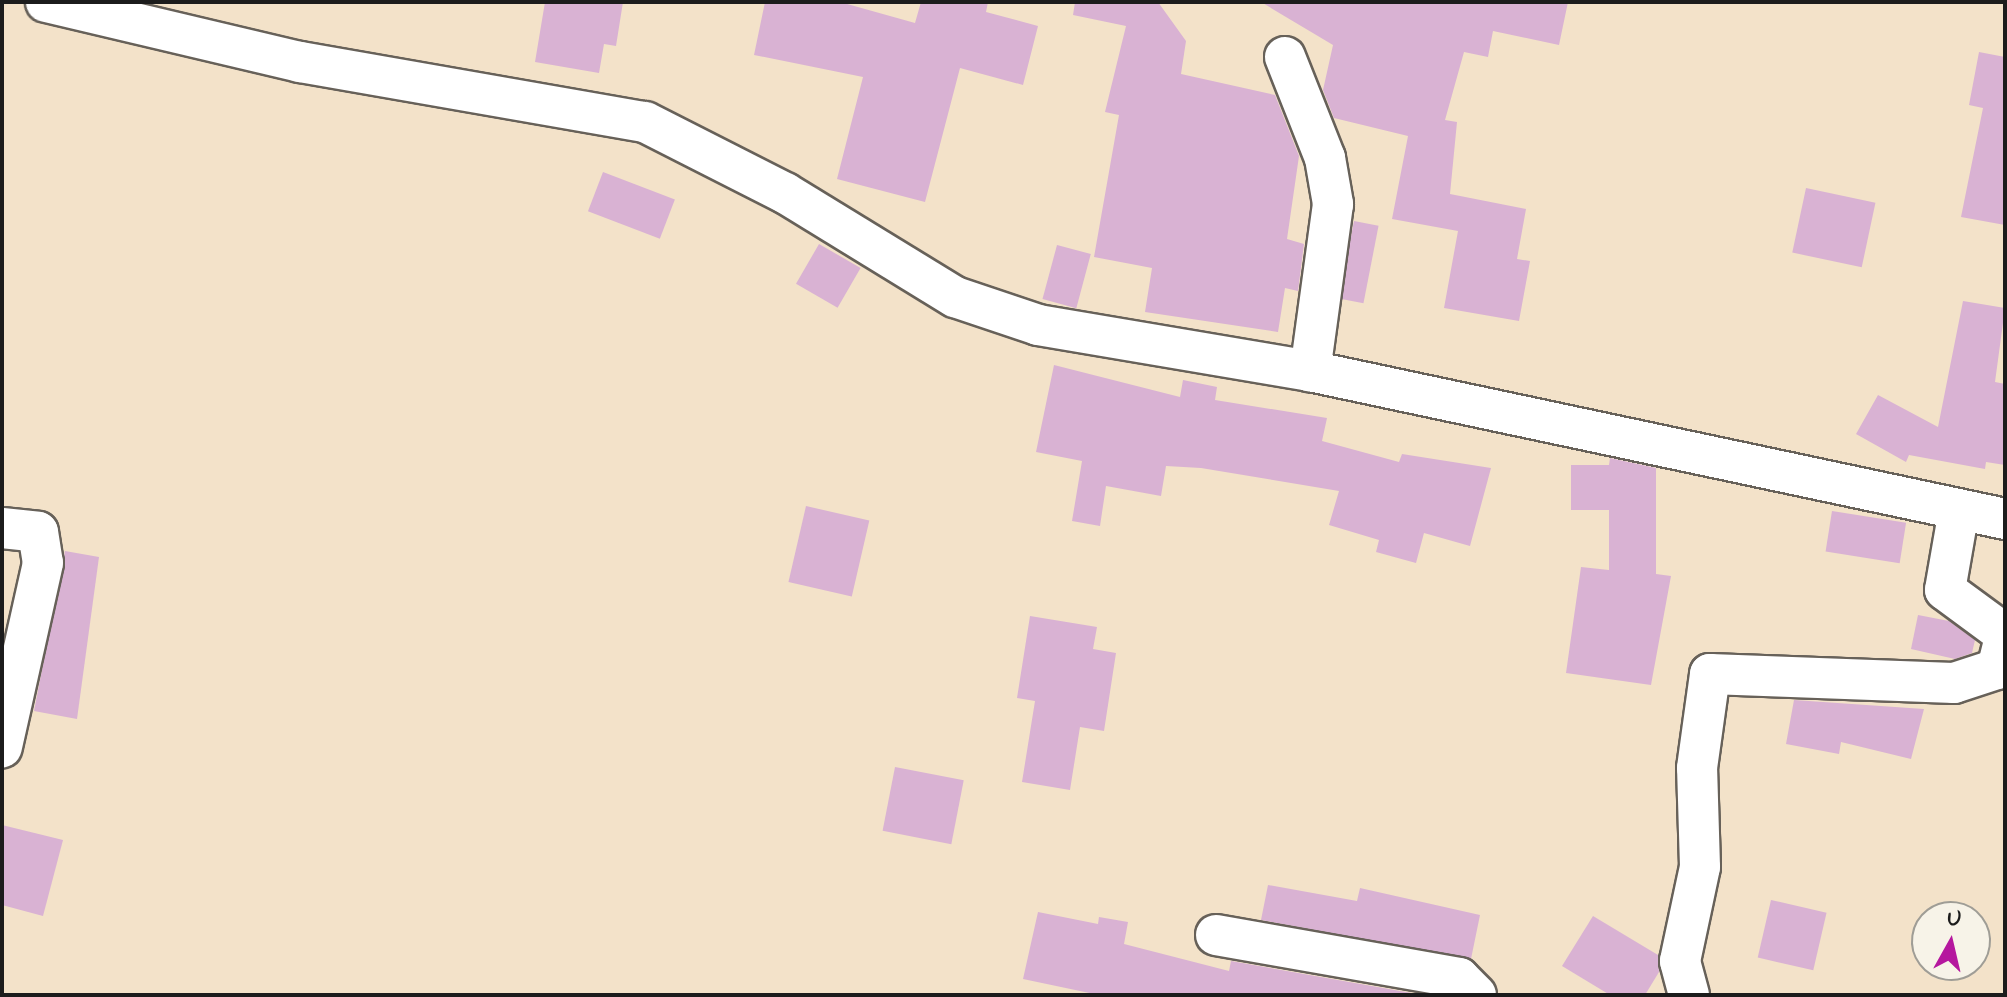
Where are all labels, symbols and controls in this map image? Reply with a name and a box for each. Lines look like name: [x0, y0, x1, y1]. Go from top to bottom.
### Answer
north arrow: [1911, 901, 1991, 981]
text: U: [1945, 904, 1963, 934]

